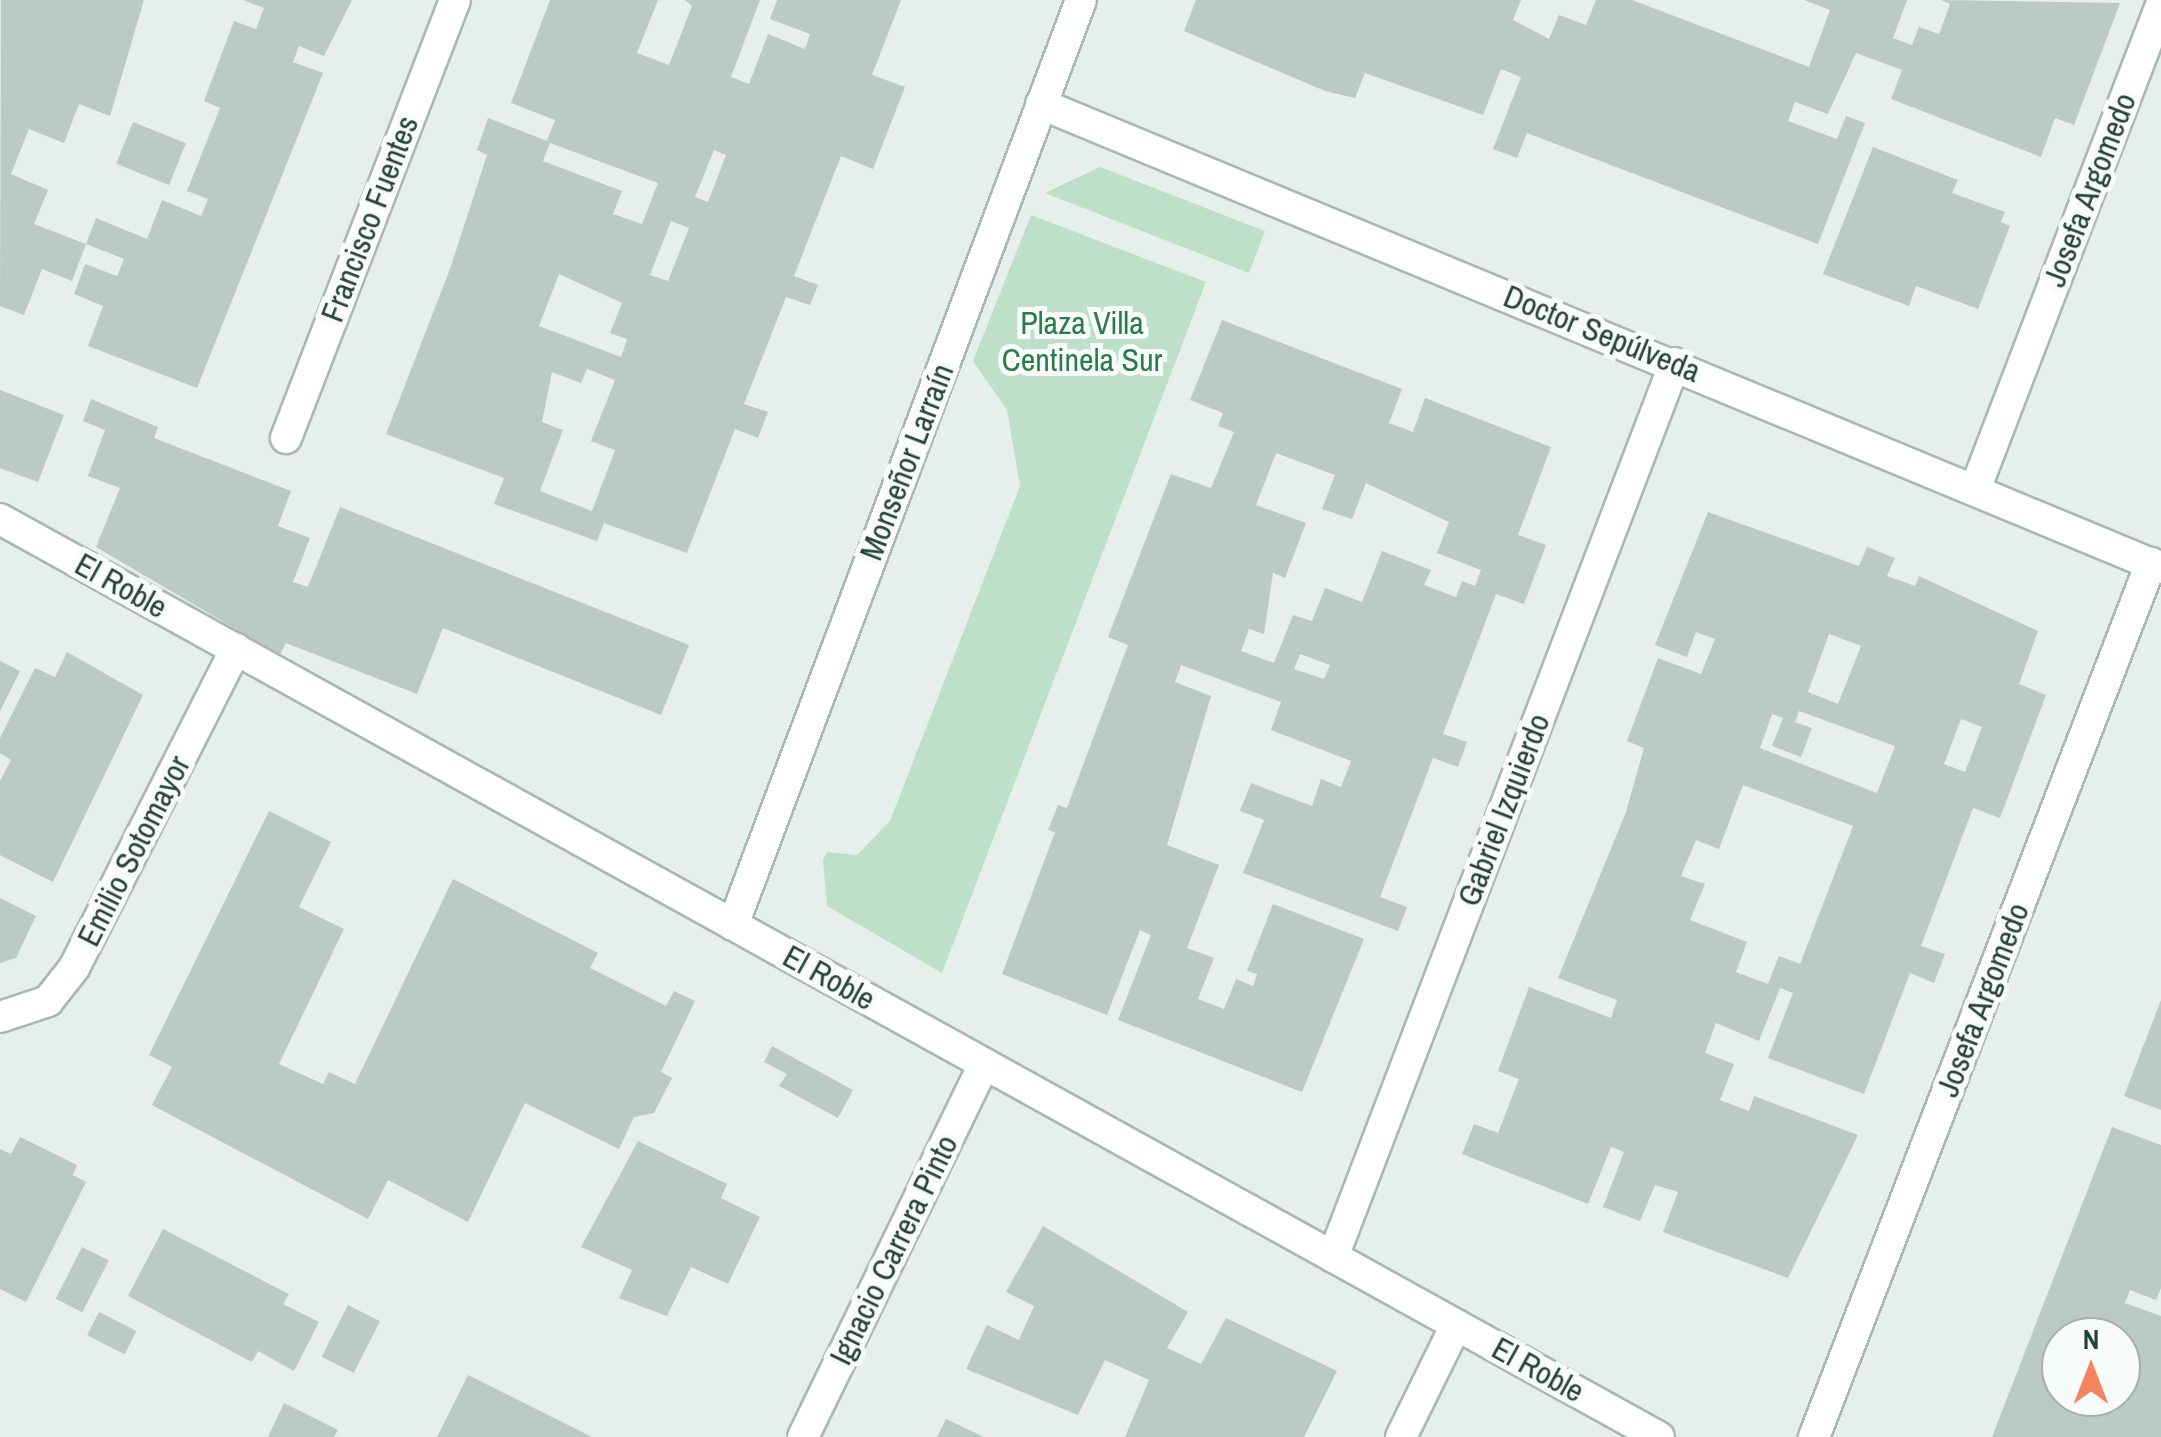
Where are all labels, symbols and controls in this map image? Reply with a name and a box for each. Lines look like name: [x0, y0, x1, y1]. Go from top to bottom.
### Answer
street label: Josefa Argomedo: [2035, 87, 2145, 293]
street label: Francisco Fuentes: [313, 111, 427, 327]
street label: Doctor Sepúlveda: [1498, 277, 1706, 391]
park label: Plaza Villa Centinela Sur: [1002, 305, 1162, 380]
street label: Monseñor Larraín: [852, 358, 962, 566]
street label: El Roble: [68, 545, 174, 627]
street label: Gabriel Izquierdo: [1450, 708, 1558, 912]
street label: Emilio Sotomayor: [70, 749, 198, 953]
street label: Josefa Argomedo: [1928, 897, 2038, 1103]
street label: El Roble: [776, 937, 882, 1019]
street label: Ignacio Carrera Pinto: [822, 1129, 966, 1371]
north arrow: [2041, 1317, 2141, 1417]
text: N: [2083, 1320, 2099, 1358]
street label: El Roble: [1485, 1329, 1591, 1411]

